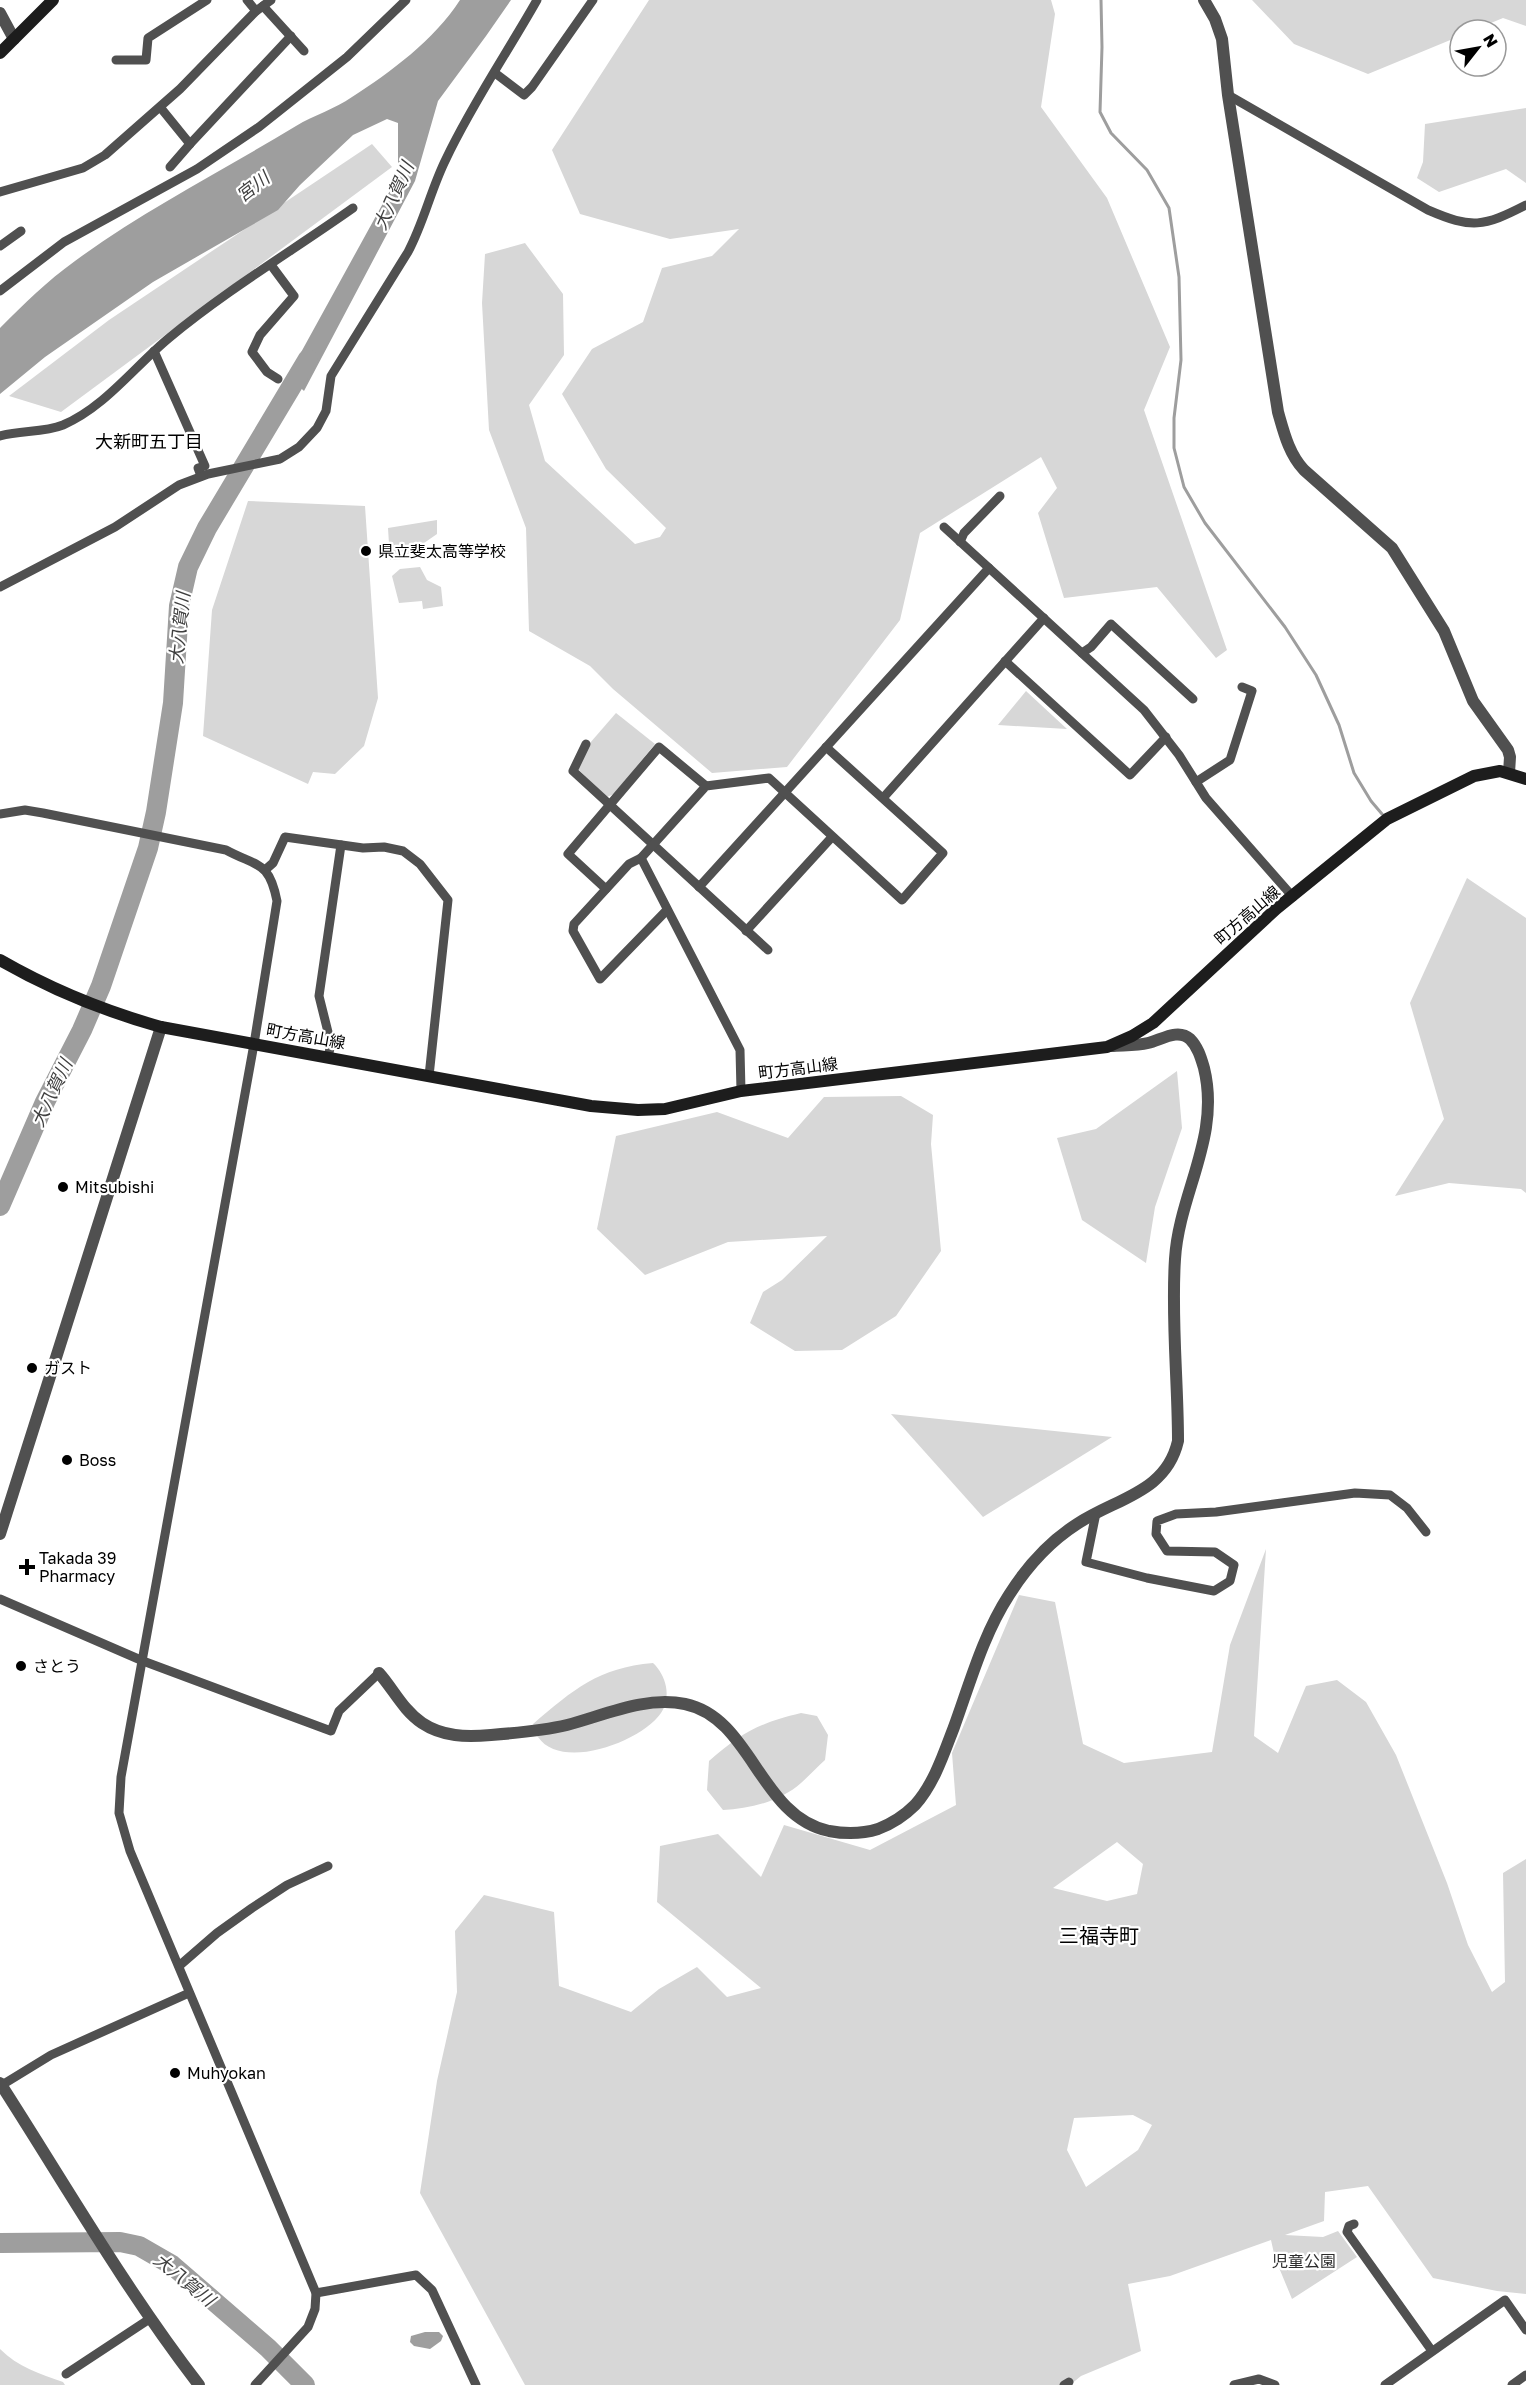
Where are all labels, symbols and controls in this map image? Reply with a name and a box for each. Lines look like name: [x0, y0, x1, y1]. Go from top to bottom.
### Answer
north arrow: [1448, 18, 1508, 78]
text: N: [1479, 30, 1503, 51]
water label: 大八賀川: [368, 156, 419, 233]
water label: 宮川: [231, 165, 275, 206]
district label: 大新町五丁目: [95, 430, 203, 452]
place label: 県立斐太高等学校: [378, 541, 506, 561]
marker: 県立斐太高等学校: [359, 544, 373, 558]
water label: 大八賀川: [164, 589, 194, 665]
street label: 町方高山線: [1210, 881, 1284, 949]
street label: 町方高山線: [265, 1019, 347, 1053]
water label: 大八賀川: [26, 1053, 77, 1130]
street label: 町方高山線: [757, 1053, 839, 1083]
place label: Mitsubishi: [75, 1177, 154, 1197]
marker: Mitsubishi: [56, 1180, 70, 1194]
place label: ガスト: [44, 1358, 92, 1378]
marker: ガスト: [25, 1361, 39, 1375]
place label: Boss: [79, 1450, 116, 1470]
marker: Boss: [60, 1453, 74, 1467]
place label: Takada 39 Pharmacy: [39, 1548, 116, 1586]
marker: Takada 39 Pharmacy: [20, 1560, 34, 1574]
place label: さとう: [33, 1656, 81, 1676]
marker: さとう: [14, 1659, 28, 1673]
district label: 三福寺町: [1059, 1923, 1139, 1947]
place label: Muhyokan: [187, 2063, 266, 2083]
marker: Muhyokan: [168, 2066, 182, 2080]
water label: 大八賀川: [150, 2248, 221, 2312]
park label: 児童公園: [1272, 2251, 1336, 2271]

